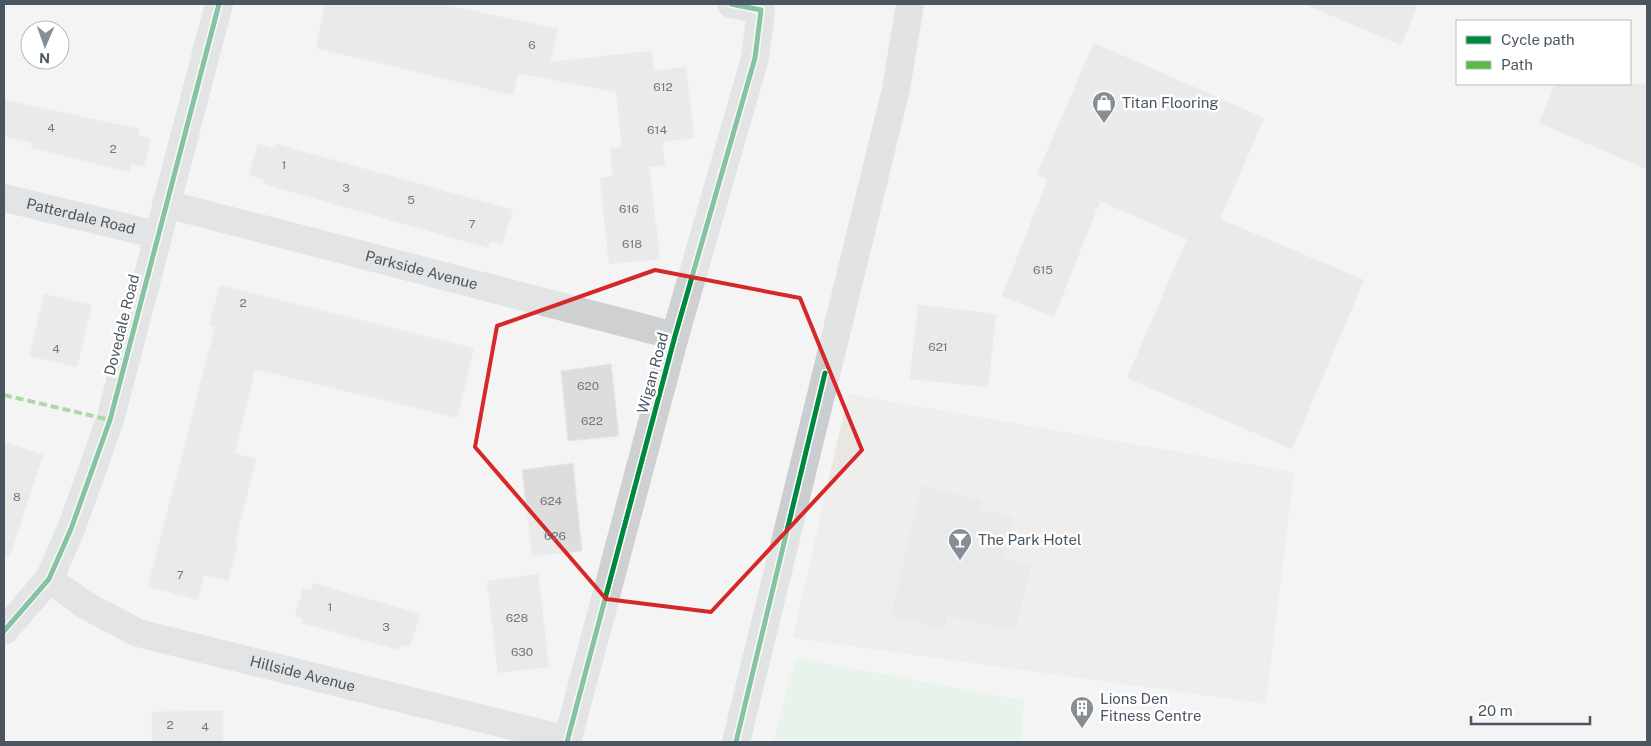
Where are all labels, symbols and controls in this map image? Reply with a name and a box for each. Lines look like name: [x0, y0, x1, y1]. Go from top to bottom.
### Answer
north arrow: [20, 20, 70, 70]
legend: [1456, 20, 1631, 85]
text: Cycle path: [1501, 31, 1575, 48]
house number: 6: [528, 38, 536, 52]
text: N: [39, 50, 50, 66]
text: Path: [1501, 56, 1533, 73]
house number: 612: [653, 80, 673, 94]
shop icon: Titan Flooring: [1091, 90, 1117, 124]
place label: Titan Flooring: [1122, 94, 1219, 111]
house number: 4: [47, 121, 55, 135]
house number: 614: [647, 123, 667, 137]
house number: 2: [109, 142, 117, 156]
house number: 1: [282, 158, 286, 172]
house number: 3: [342, 181, 350, 195]
house number: 5: [407, 193, 415, 207]
street label: Patterdale Road: [25, 195, 137, 237]
house number: 616: [619, 202, 639, 216]
house number: 7: [468, 217, 476, 231]
house number: 618: [622, 237, 642, 251]
street label: Parkside Avenue: [364, 247, 480, 293]
house number: 615: [1033, 263, 1053, 277]
street label: Dovedale Road: [101, 273, 142, 377]
house number: 2: [239, 296, 247, 310]
street label: Wigan Road: [634, 330, 671, 415]
house number: 621: [928, 340, 948, 354]
house number: 4: [52, 342, 60, 356]
house number: 620: [577, 379, 599, 393]
house number: 622: [581, 414, 603, 428]
house number: 8: [13, 490, 21, 504]
house number: 624: [540, 494, 563, 508]
bar icon: The Park Hotel: [947, 527, 973, 561]
house number: 626: [544, 529, 566, 543]
place label: The Park Hotel: [978, 531, 1081, 548]
house number: 7: [176, 568, 184, 582]
house number: 1: [328, 600, 332, 614]
house number: 628: [506, 611, 528, 625]
house number: 3: [382, 620, 390, 634]
house number: 630: [511, 645, 533, 659]
street label: Hillside Avenue: [248, 652, 357, 695]
place label: Lions Den Fitness Centre: [1100, 690, 1202, 724]
scale bar: [1471, 694, 1590, 726]
building icon: Lions Den Fitness Centre: [1069, 695, 1095, 729]
text: 20 m: [1478, 702, 1513, 719]
house number: 2: [166, 718, 174, 732]
house number: 4: [201, 720, 209, 734]

